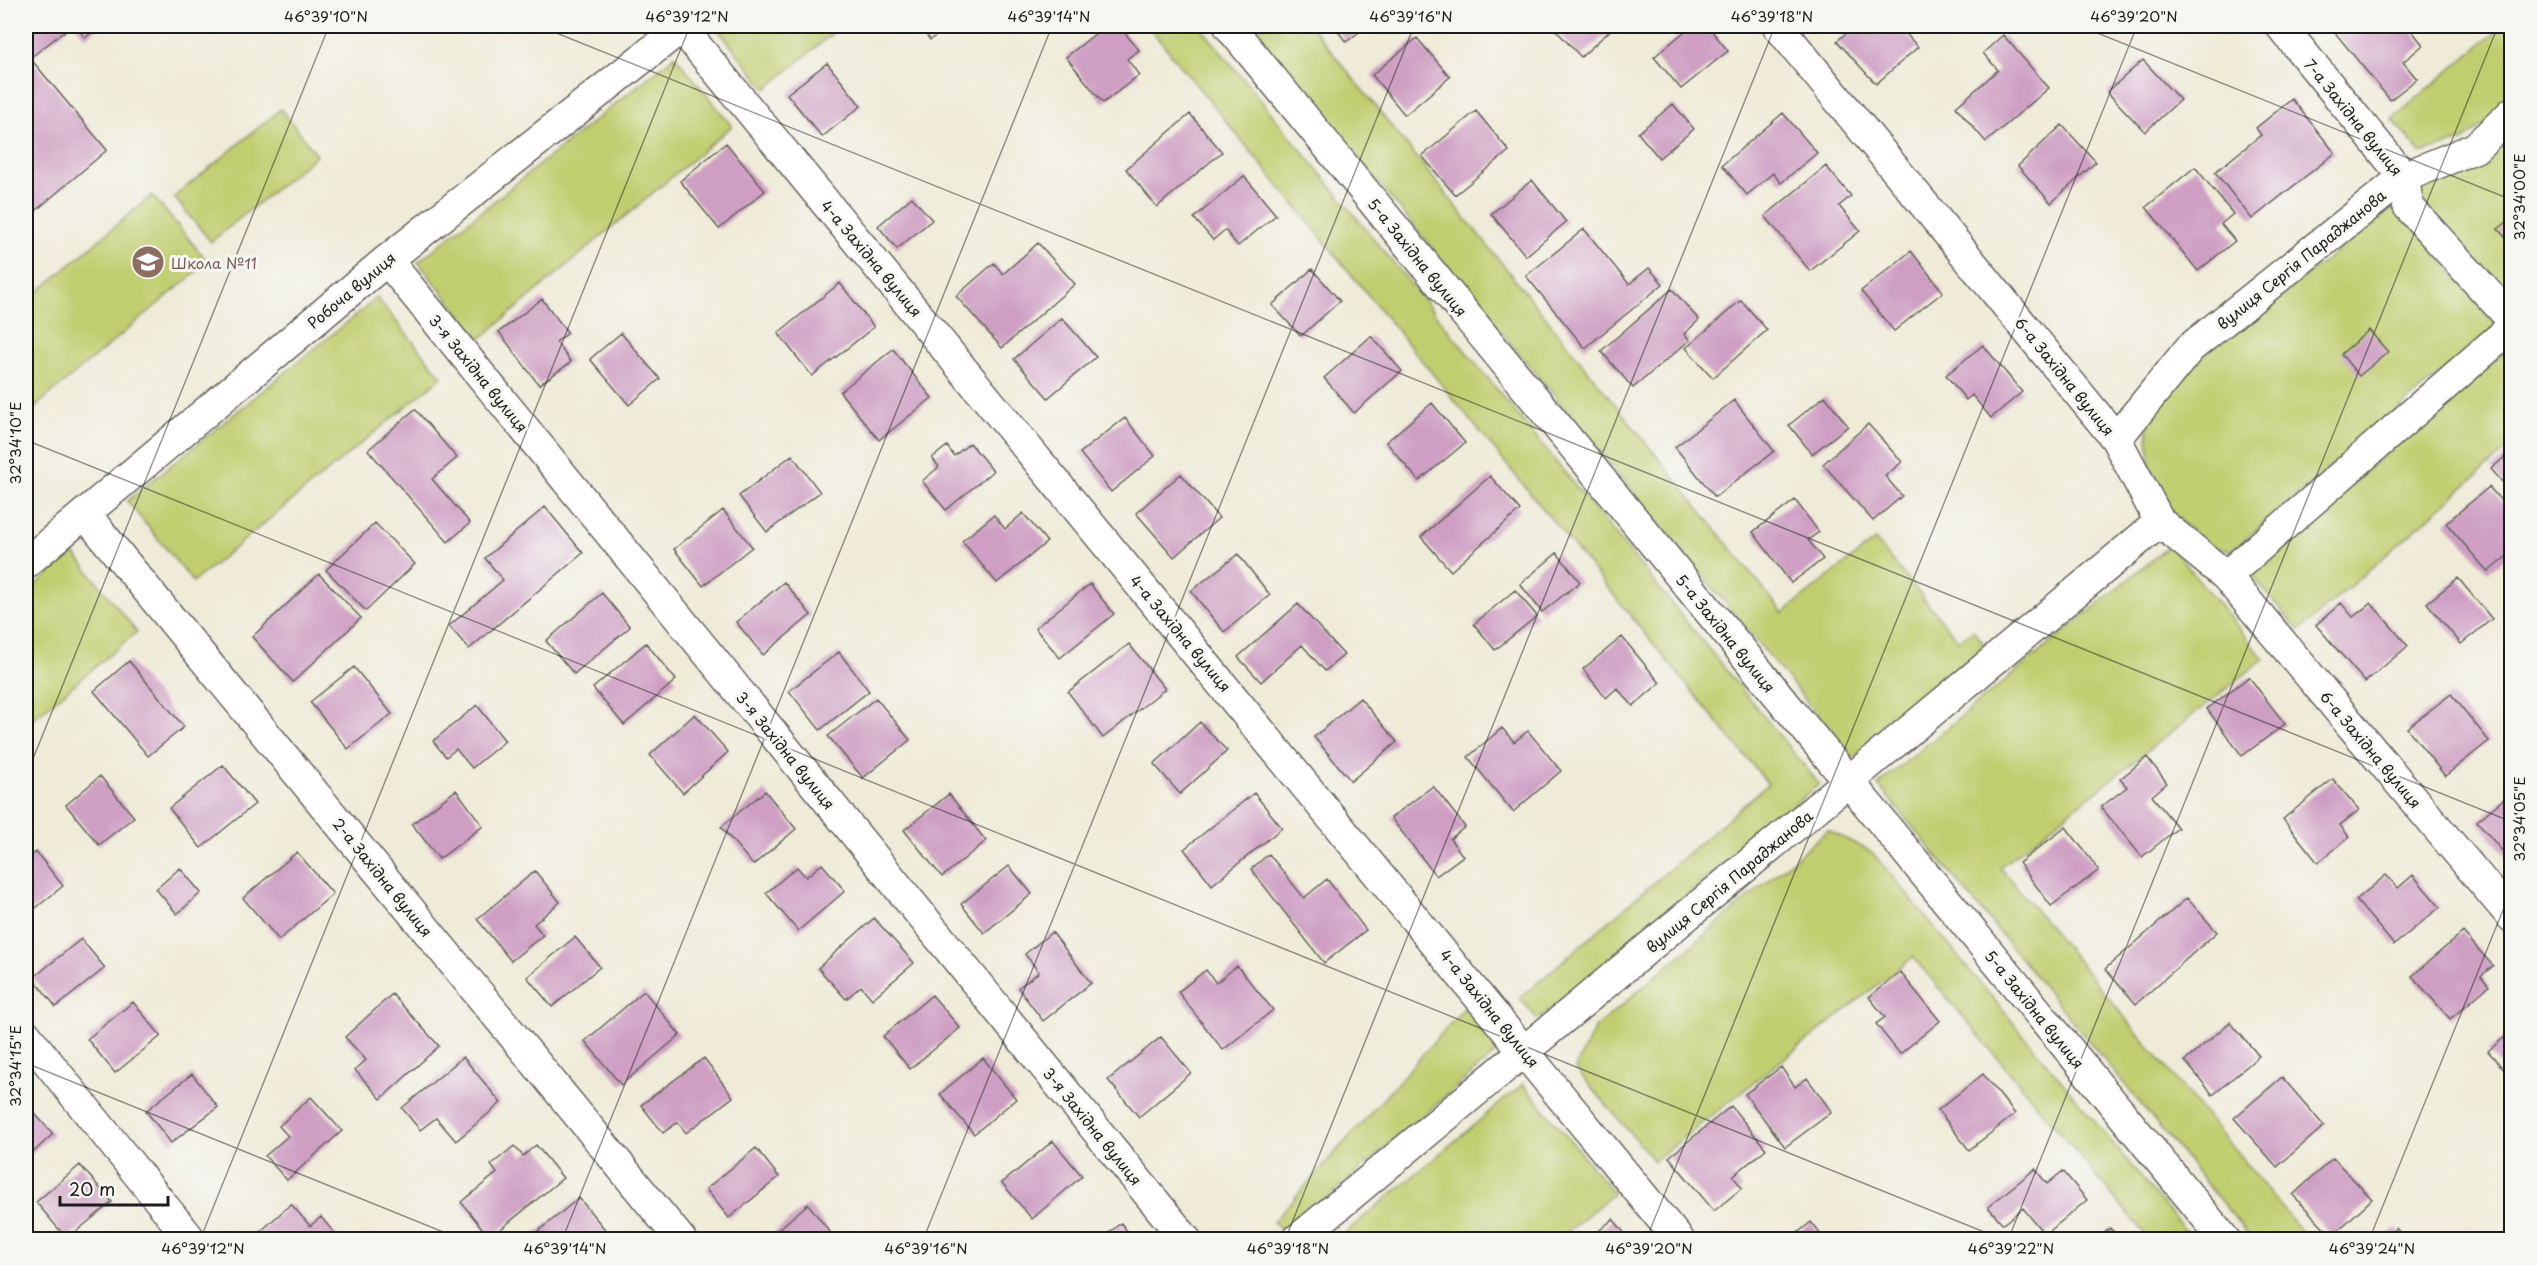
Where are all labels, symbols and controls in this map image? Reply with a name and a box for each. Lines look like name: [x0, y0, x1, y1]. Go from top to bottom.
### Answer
text: 46°39'10"N: [284, 4, 368, 27]
text: 46°39'12"N: [645, 4, 729, 27]
text: 46°39'14"N: [1008, 4, 1090, 27]
text: 46°39'16"N: [1369, 4, 1453, 27]
text: 46°39'18"N: [1731, 4, 1813, 27]
text: 46°39'20"N: [2090, 4, 2178, 27]
street label: 7-а Західна вулиця: [2299, 53, 2409, 181]
text: 32°34'00"E: [2507, 154, 2530, 240]
street label: вулиця Сергія Параджанова: [2212, 183, 2391, 335]
street label: 5-а Західна вулиця: [1363, 193, 1473, 321]
street label: 4-а Західна вулиця: [816, 194, 928, 322]
school or university icon: Школа №11: [130, 244, 166, 280]
street label: Робоча вулиця: [302, 246, 400, 334]
place label: Школа №11: [171, 251, 257, 274]
street label: 3-я Західна вулиця: [424, 309, 534, 437]
street label: 6-а Західна вулиця: [2010, 311, 2120, 441]
text: 32°34'10"E: [3, 402, 26, 484]
street label: 4-а Західна вулиця: [1125, 569, 1237, 697]
street label: 5-а Західна вулиця: [1671, 569, 1781, 697]
street label: 6-а Західна вулиця: [2315, 685, 2427, 813]
street label: 3-я Західна вулиця: [731, 686, 841, 814]
text: 32°34'05"E: [2507, 776, 2530, 862]
street label: вулиця Сергія Параджанова: [1641, 804, 1818, 958]
street label: 2-а Західна вулиця: [328, 812, 438, 942]
street label: 4-а Західна вулиця: [1435, 944, 1545, 1072]
street label: 5-а Західна вулиця: [1980, 945, 2090, 1073]
text: 32°34'15"E: [3, 1025, 26, 1107]
street label: 3-я Західна вулиця: [1038, 1062, 1148, 1190]
scale bar: [60, 1169, 168, 1207]
text: 20 m: [69, 1175, 115, 1202]
text: 46°39'12"N: [161, 1236, 245, 1259]
text: 46°39'14"N: [524, 1236, 606, 1259]
text: 46°39'16"N: [884, 1236, 968, 1259]
text: 46°39'18"N: [1247, 1236, 1329, 1259]
text: 46°39'20"N: [1605, 1236, 1693, 1259]
text: 46°39'22"N: [1968, 1236, 2054, 1259]
text: 46°39'24"N: [2329, 1236, 2415, 1259]

